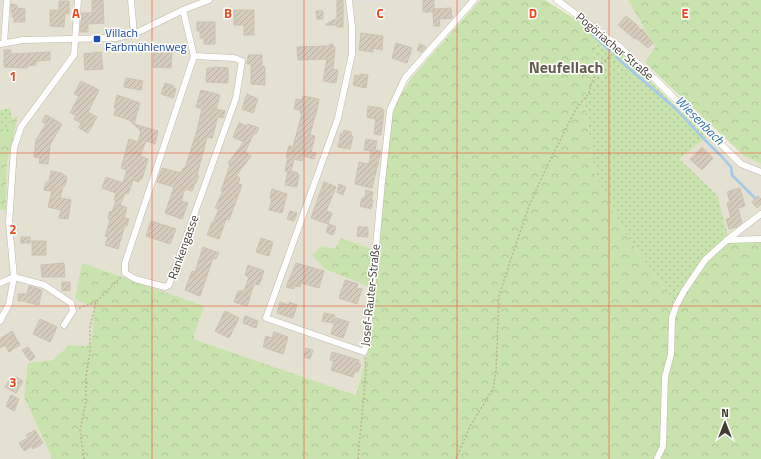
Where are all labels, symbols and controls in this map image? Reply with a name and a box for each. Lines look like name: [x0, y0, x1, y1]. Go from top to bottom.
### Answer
text: A: [72, 3, 80, 23]
text: B: [224, 3, 232, 23]
text: C: [376, 3, 384, 23]
text: D: [529, 3, 537, 23]
text: E: [681, 3, 689, 23]
street label: Pogöriacher Straße: [572, 8, 658, 84]
place label: Villach Farbmühlenweg: [105, 23, 187, 56]
marker: Villach Farbmühlenweg: [92, 34, 102, 44]
district label: Neufellach: [529, 55, 603, 79]
text: 1: [9, 66, 17, 86]
water label: Wiesenbach: [671, 91, 729, 149]
street label: Rankengasse: [163, 212, 203, 282]
text: 2: [9, 219, 17, 239]
street label: Josef-Rauter-Straße: [355, 243, 385, 347]
text: 3: [9, 372, 17, 392]
north arrow: [705, 403, 745, 443]
text: N: [721, 405, 729, 421]

